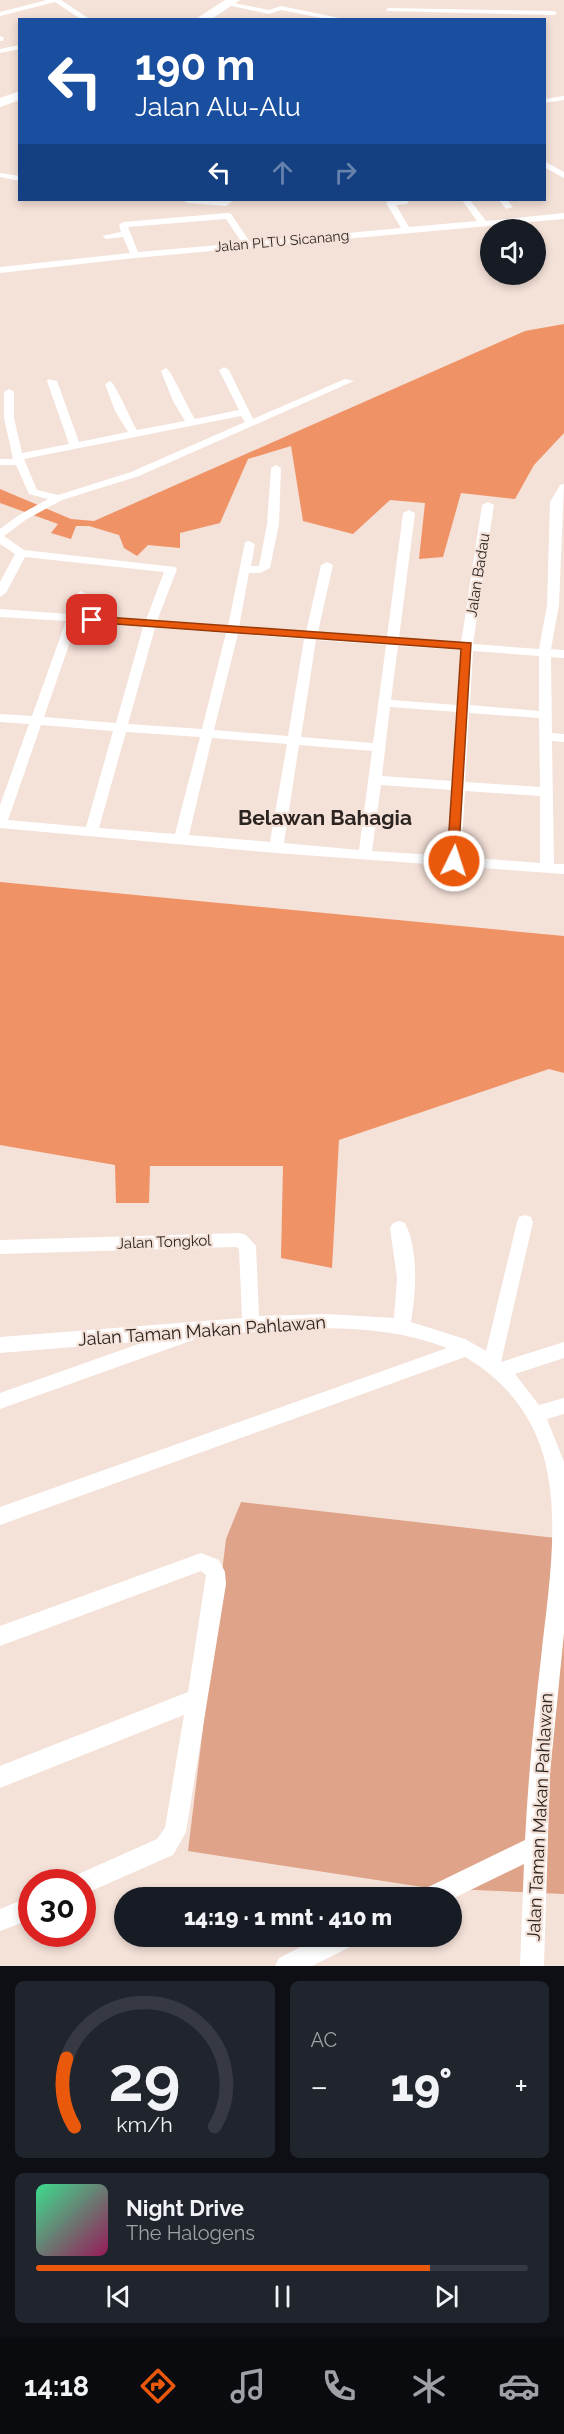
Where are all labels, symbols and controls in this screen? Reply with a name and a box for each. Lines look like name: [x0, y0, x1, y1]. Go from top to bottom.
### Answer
text: 190 m: [135, 41, 255, 90]
icon: left: [36, 42, 114, 120]
text: Jalan Alu-Alu: [135, 91, 301, 122]
icon: left: [203, 156, 236, 189]
icon: ahead: [266, 156, 299, 189]
icon: right: [329, 156, 362, 189]
map controls: [480, 219, 546, 285]
button: sound: [480, 219, 546, 285]
street label: Jalan PLTU Sicanang: [214, 227, 350, 255]
street label: Jalan Badau: [462, 532, 494, 618]
pin: [66, 594, 117, 645]
icon: arrive: [75, 603, 108, 636]
district label: Belawan Bahagia: [238, 805, 412, 830]
position arrow: [422, 829, 486, 893]
street label: Jalan Tongkol: [116, 1231, 213, 1253]
street label: Jalan Taman Makan Pahlawan: [77, 1311, 327, 1350]
street label: Jalan Taman Makan Pahlawan: [523, 1692, 556, 1942]
speed limit sign: 30: [18, 1869, 96, 1947]
text: 14:19 · 1 mnt · 410 m: [184, 1904, 392, 1930]
text: AC: [311, 2028, 337, 2052]
text: 29: [109, 2042, 181, 2116]
text: 19°: [390, 2059, 452, 2112]
text: −: [311, 2067, 328, 2106]
text: +: [514, 2067, 528, 2106]
text: km/h: [116, 2112, 173, 2137]
text: Night Drive: [126, 2195, 244, 2221]
text: The Halogens: [126, 2221, 255, 2245]
icon: previous: [102, 2280, 135, 2313]
icon: pause: [266, 2280, 299, 2313]
icon: next: [430, 2280, 463, 2313]
icon: directions: [137, 2365, 179, 2407]
icon: music: [227, 2365, 269, 2407]
icon: phone: [318, 2365, 360, 2407]
icon: climate: [408, 2365, 450, 2407]
icon: car: [498, 2365, 540, 2407]
text: 14:18: [24, 2371, 89, 2402]

